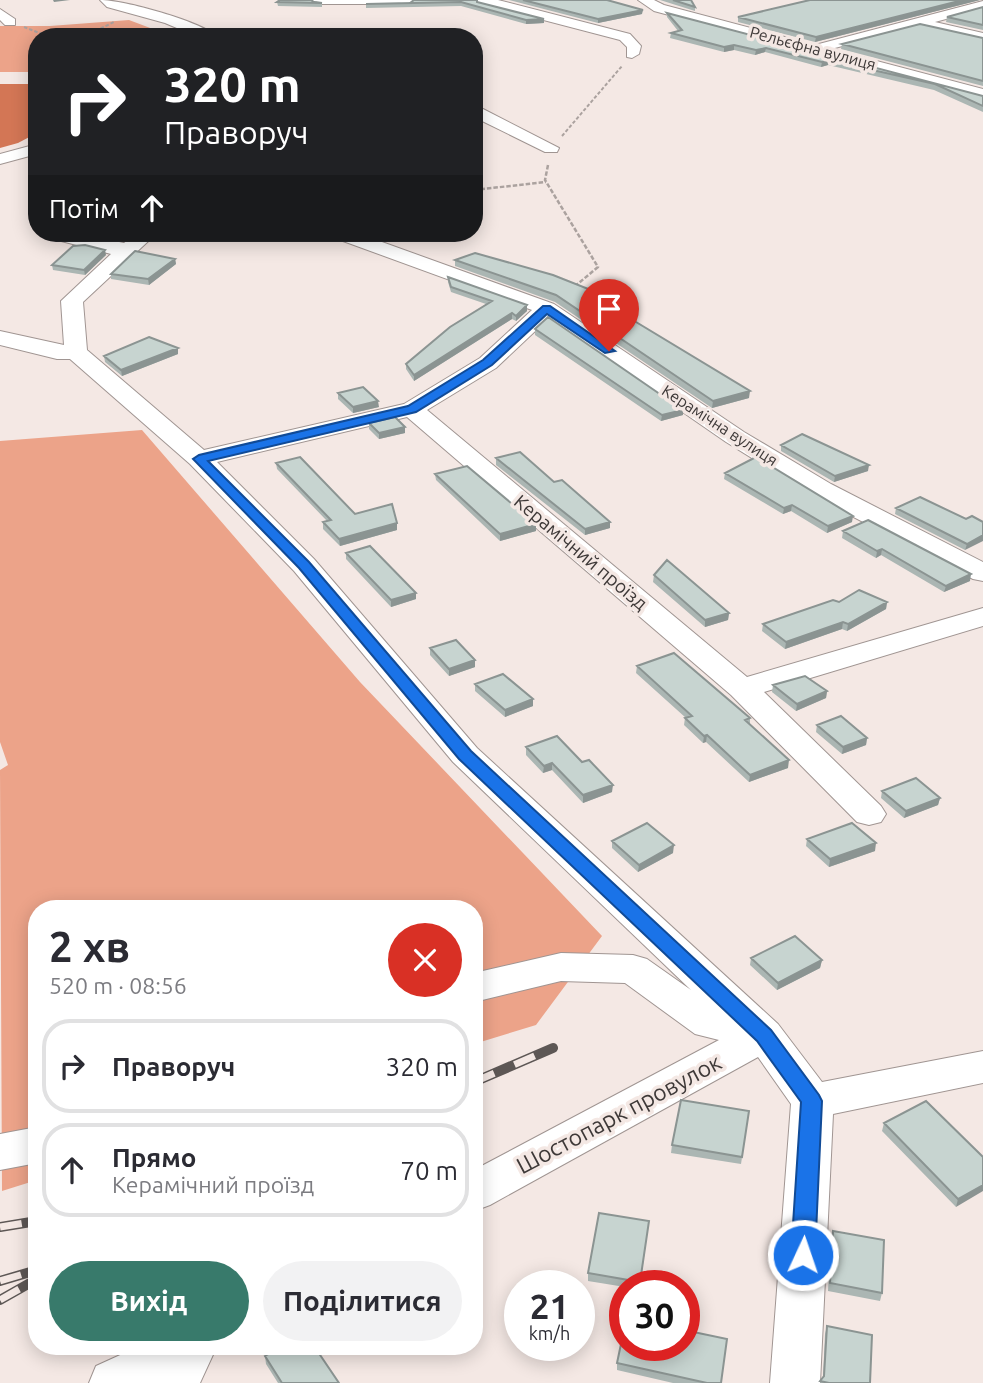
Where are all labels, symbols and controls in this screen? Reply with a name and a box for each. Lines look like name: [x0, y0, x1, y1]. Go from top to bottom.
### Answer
street label: Рельєфна вулиця: [748, 23, 878, 73]
icon: right: [49, 56, 140, 147]
text: 320 m: [164, 56, 301, 111]
text: Праворуч: [164, 114, 309, 150]
icon: ahead: [133, 189, 171, 227]
text: Потім: [49, 194, 119, 223]
pin: [579, 279, 639, 351]
icon: arrive: [590, 290, 628, 328]
street label: Керамічна вулиця: [659, 381, 781, 469]
street label: Керамічний проїзд: [510, 490, 652, 614]
text: 2 хв: [49, 923, 130, 970]
button: close: [388, 923, 462, 997]
text: 520 m · 08:56: [49, 973, 187, 998]
icon: right: [53, 1047, 91, 1085]
street label: Шостопарк провулок: [512, 1049, 726, 1178]
text: Праворуч: [112, 1052, 235, 1081]
text: 320 m: [386, 1052, 458, 1081]
text: Прямо: [112, 1143, 196, 1172]
icon: ahead: [53, 1151, 91, 1189]
text: 70 m: [400, 1156, 458, 1185]
text: Керамічний проїзд: [112, 1172, 314, 1197]
position arrow: [766, 1218, 840, 1292]
button: Вихід: [49, 1261, 249, 1341]
button: Поділитися: [263, 1261, 462, 1341]
speed limit sign: 30: [609, 1270, 700, 1361]
text: 21: [530, 1286, 569, 1326]
text: km/h: [529, 1323, 570, 1343]

